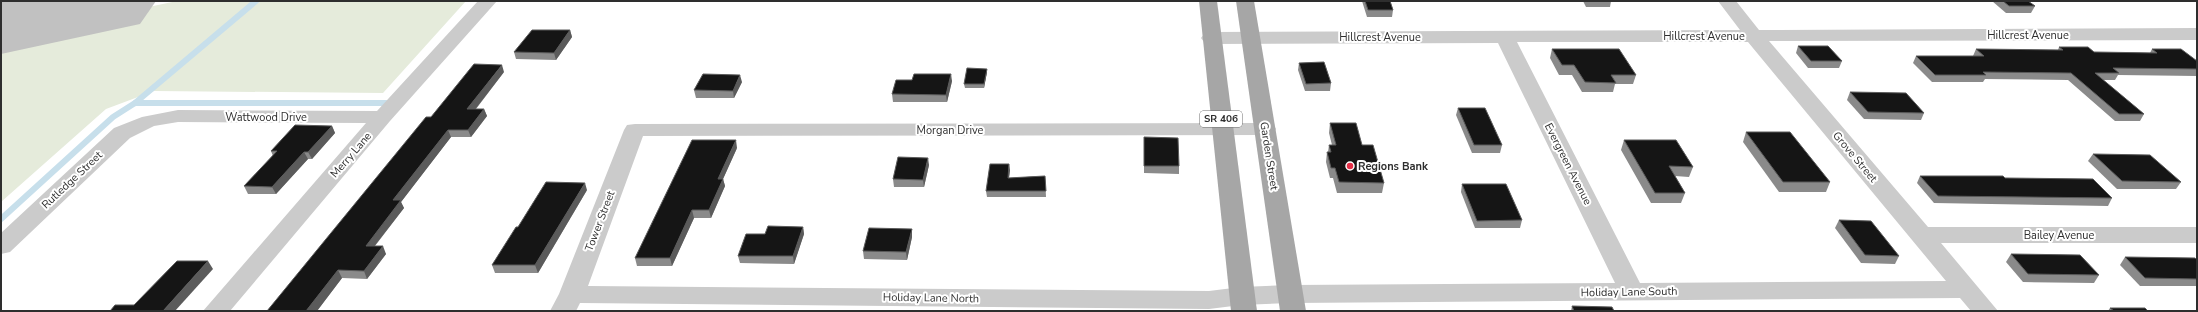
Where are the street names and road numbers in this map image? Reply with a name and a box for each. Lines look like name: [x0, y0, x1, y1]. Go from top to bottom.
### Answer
street label: Hillcrest Avenue: [1987, 28, 2069, 43]
street label: Hillcrest Avenue: [1663, 29, 1745, 44]
street label: Hillcrest Avenue: [1339, 30, 1421, 45]
street label: Wattwood Drive: [225, 110, 307, 125]
road number: SR 406: [1200, 111, 1242, 127]
street label: Evergreen Avenue: [1541, 120, 1595, 208]
street label: Garden Street: [1256, 121, 1282, 191]
street label: Morgan Drive: [917, 123, 984, 138]
street label: Grove Street: [1829, 128, 1881, 186]
street label: Merry Lane: [327, 129, 375, 181]
street label: Rutledge Street: [38, 148, 106, 212]
street label: Tower Street: [582, 188, 618, 253]
street label: Bailey Avenue: [2024, 228, 2095, 243]
street label: Holiday Lane South: [1580, 284, 1678, 300]
street label: Holiday Lane North: [883, 290, 979, 306]

